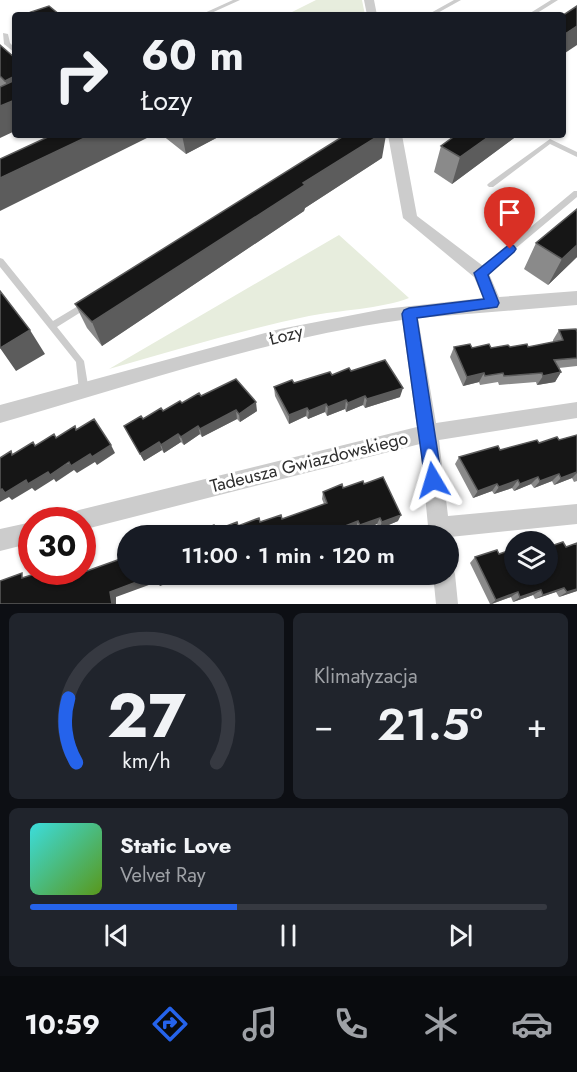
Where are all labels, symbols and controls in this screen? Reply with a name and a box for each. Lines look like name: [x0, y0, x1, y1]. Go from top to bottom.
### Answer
text: 60 m: [141, 25, 244, 86]
icon: right: [42, 36, 120, 114]
text: Łozy: [141, 81, 192, 120]
pin: [484, 187, 535, 249]
icon: arrive: [493, 196, 526, 229]
street label: Łozy: [265, 318, 306, 352]
street label: Tadeusza Gwiazdowskiego: [207, 425, 411, 499]
position arrow: [401, 448, 465, 512]
speed limit sign: 30: [18, 507, 96, 585]
map controls: [504, 531, 558, 585]
button: layers: [504, 531, 558, 585]
text: 11:00 · 1 min · 120 m: [181, 539, 395, 571]
text: Klimatyzacja: [314, 662, 418, 691]
text: 27: [107, 670, 186, 760]
text: 21.5°: [377, 692, 483, 757]
text: −: [314, 702, 333, 749]
text: +: [527, 702, 547, 749]
text: km/h: [122, 745, 171, 776]
text: Static Love: [120, 829, 231, 861]
text: Velvet Ray: [120, 861, 206, 890]
icon: previous: [100, 919, 133, 952]
icon: pause: [272, 919, 305, 952]
icon: next: [444, 919, 477, 952]
icon: directions: [149, 1003, 191, 1045]
icon: music: [239, 1003, 281, 1045]
icon: phone: [330, 1003, 372, 1045]
icon: climate: [420, 1003, 462, 1045]
icon: car: [511, 1003, 553, 1045]
text: 10:59: [24, 1005, 100, 1044]

